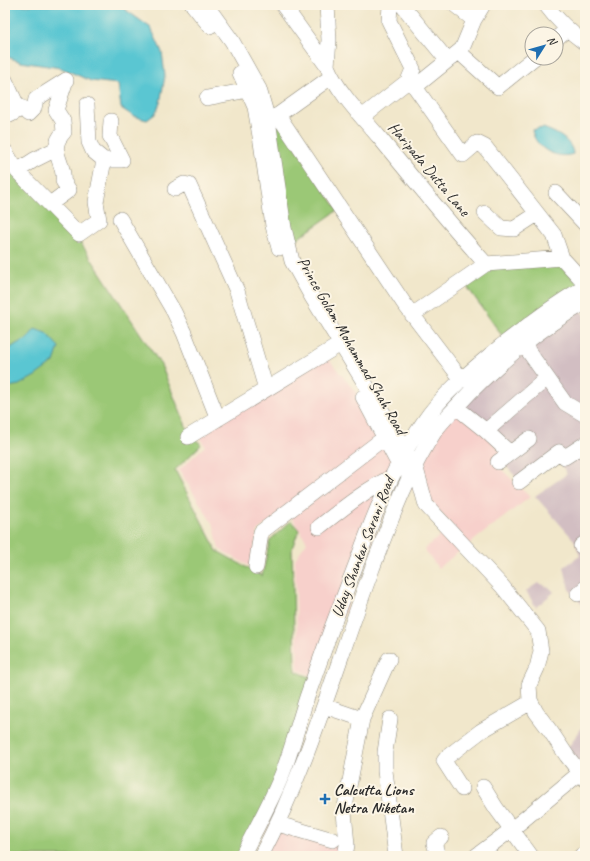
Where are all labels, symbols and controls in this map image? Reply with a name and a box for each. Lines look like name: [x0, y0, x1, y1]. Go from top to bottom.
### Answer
north arrow: [524, 26, 564, 66]
text: N: [544, 33, 561, 49]
street label: Haripada Dutta Lane: [384, 118, 475, 222]
street label: Prince Golam Mohammad Shah Road: [293, 253, 413, 441]
street label: Uday Shankar Sarani Road: [327, 472, 400, 620]
place label: Calcutta Lions Netra Niketan: [334, 780, 415, 818]
marker: Calcutta Lions Netra Niketan: [319, 793, 331, 805]

